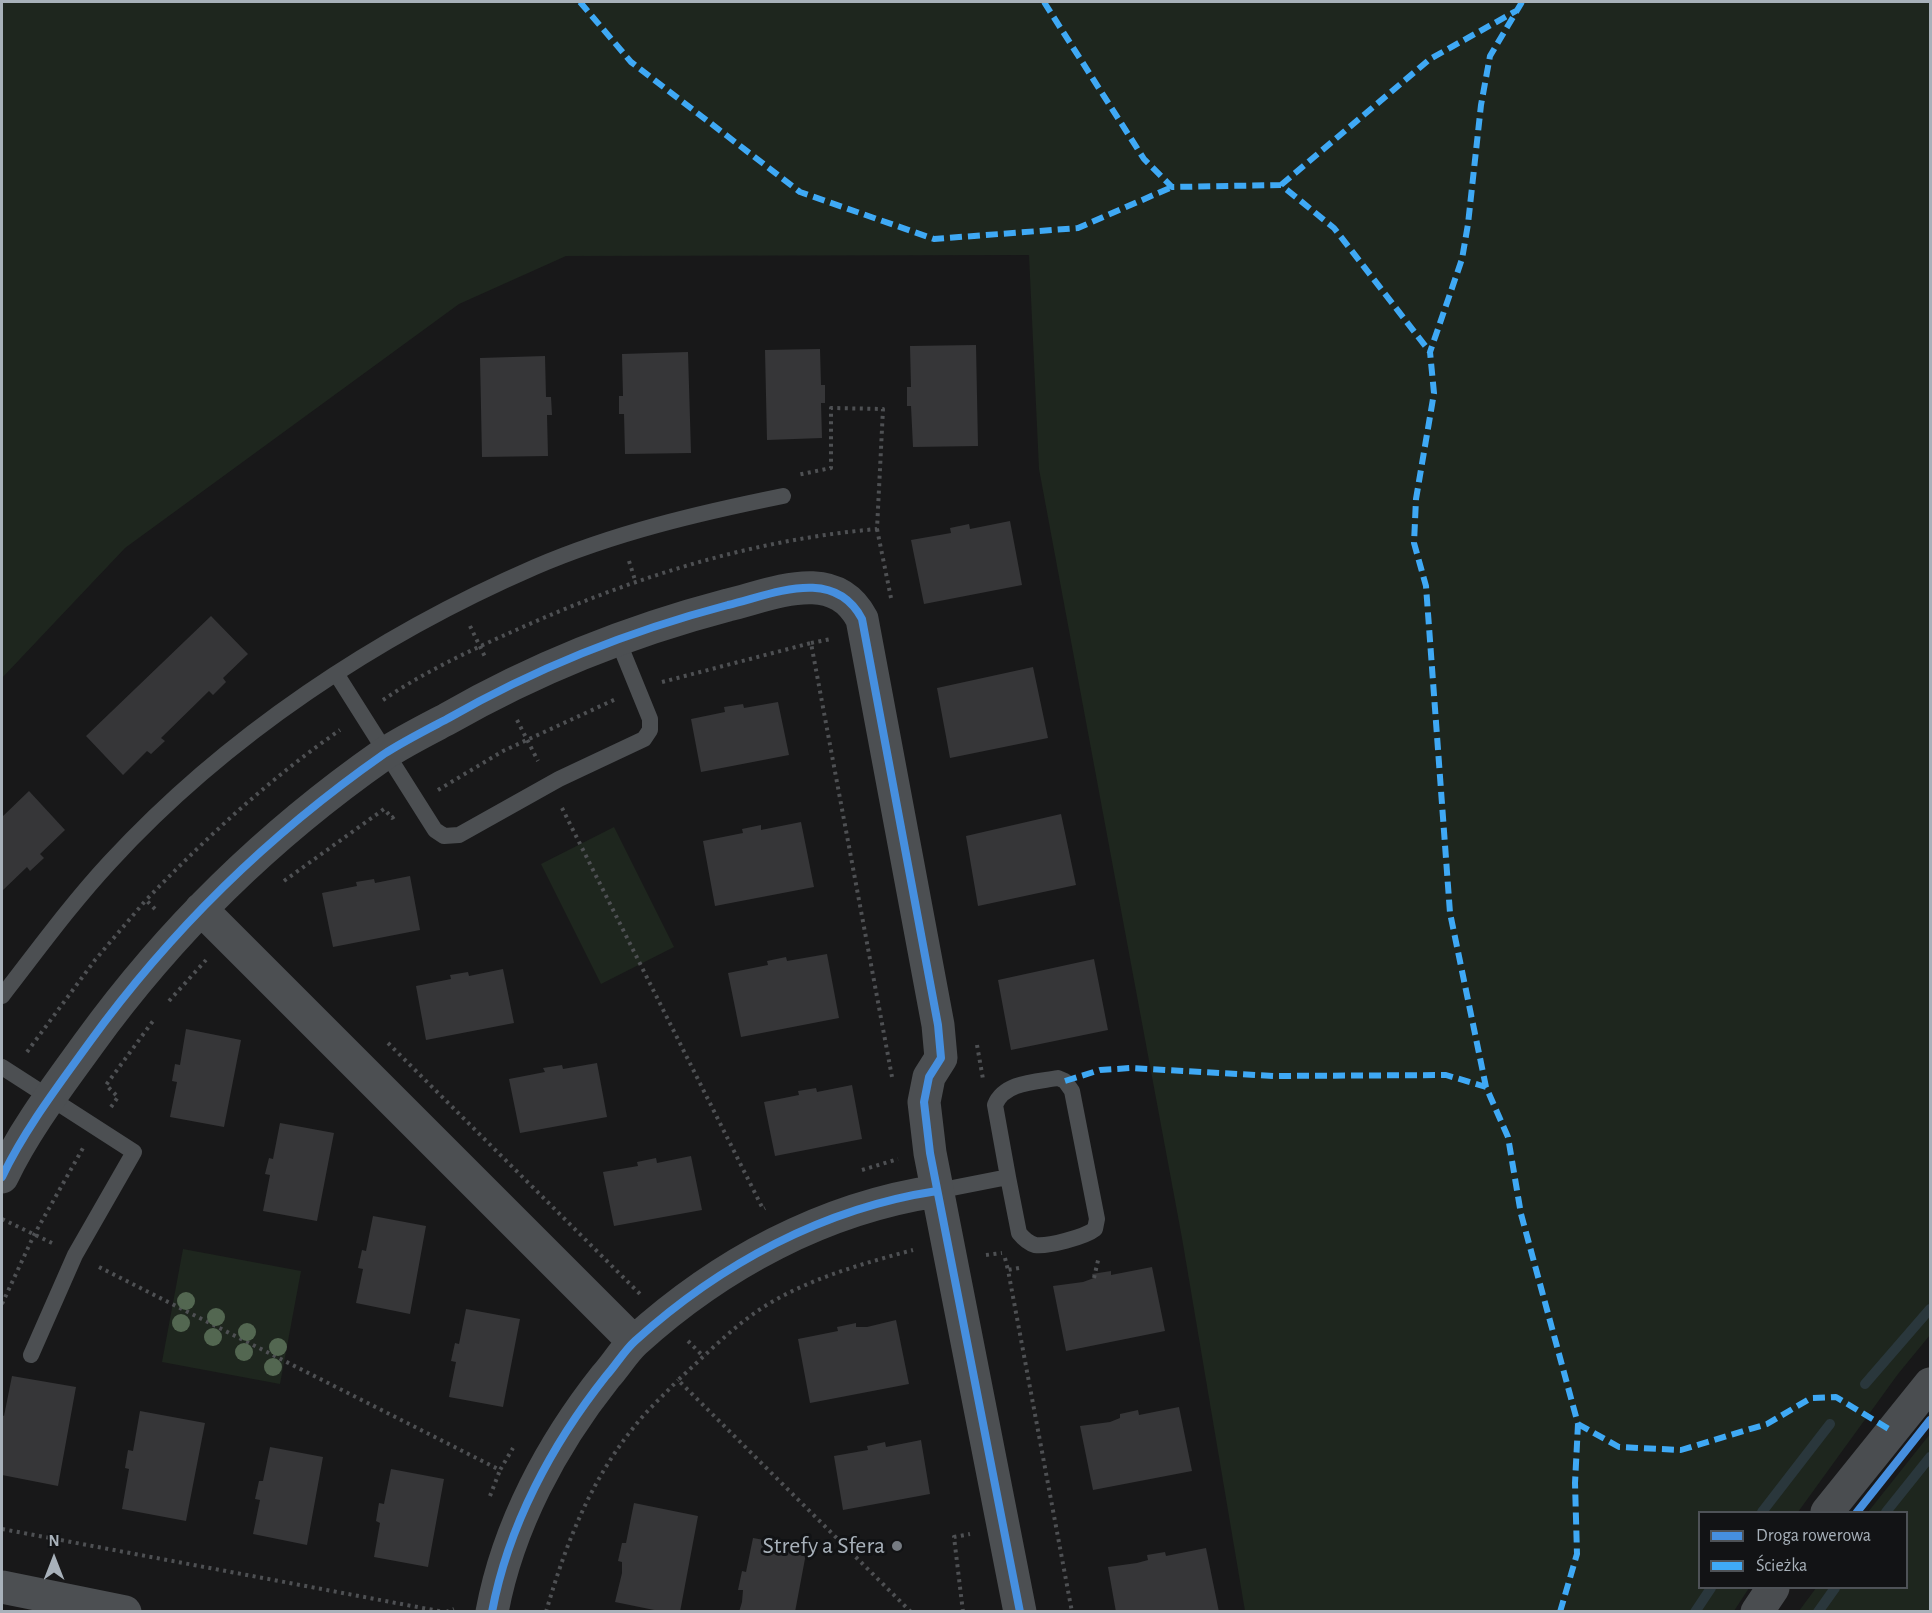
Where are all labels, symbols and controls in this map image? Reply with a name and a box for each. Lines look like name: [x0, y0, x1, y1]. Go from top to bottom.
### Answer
legend: [1698, 1511, 1908, 1589]
text: Droga rowerowa: [1756, 1527, 1871, 1545]
north arrow: [24, 1529, 84, 1589]
place label: Strefy a Sfera: [762, 1532, 885, 1560]
text: N: [48, 1533, 60, 1549]
marker: Strefy a Sfera: [890, 1539, 904, 1553]
text: Ścieżka: [1756, 1557, 1807, 1575]

